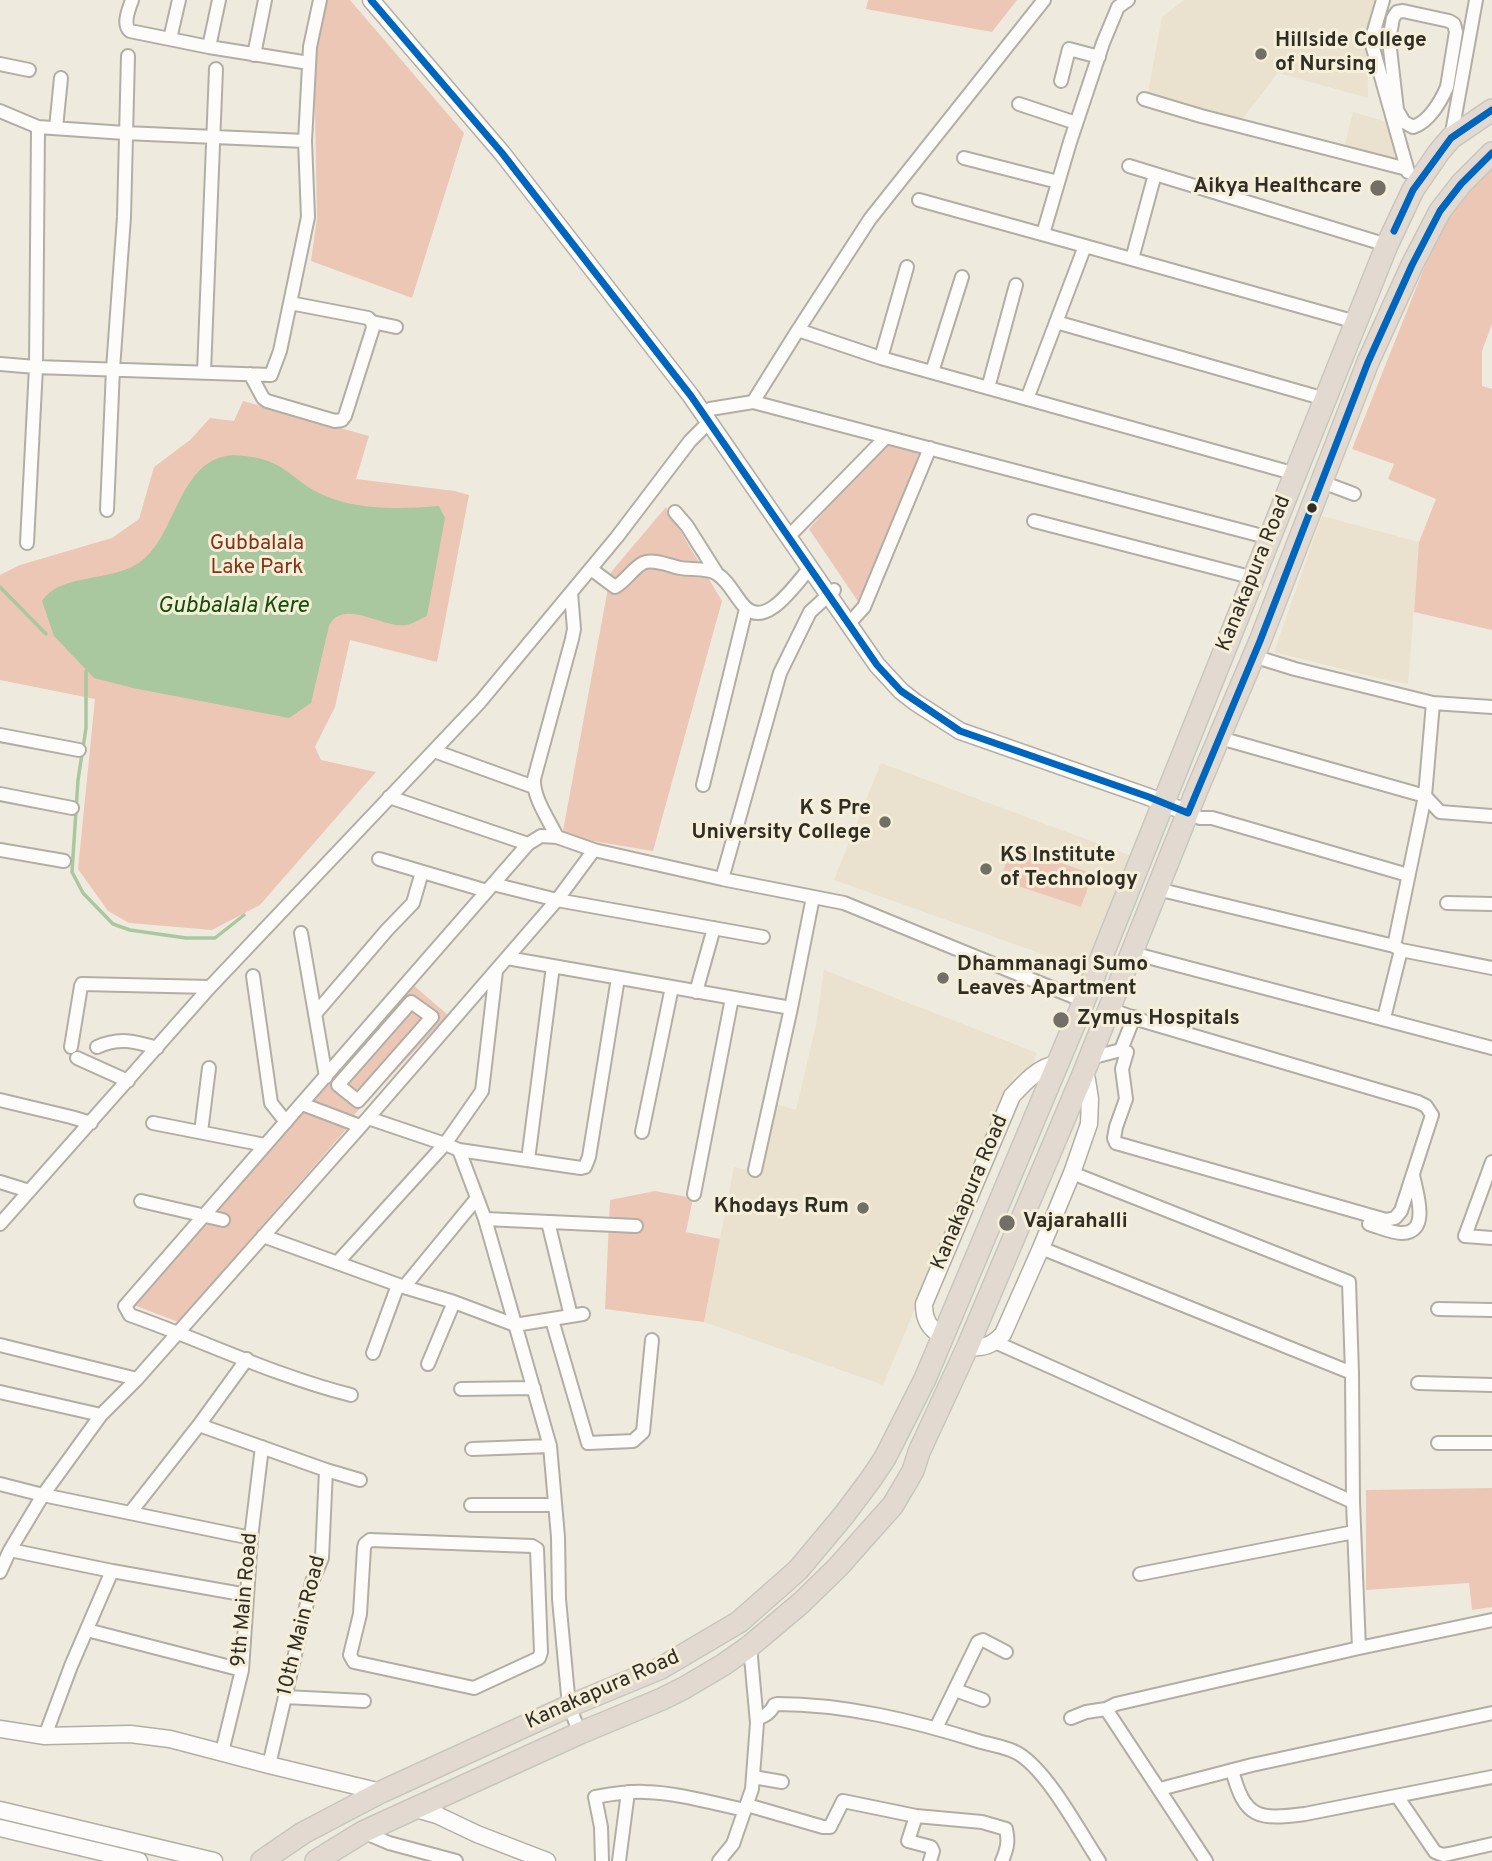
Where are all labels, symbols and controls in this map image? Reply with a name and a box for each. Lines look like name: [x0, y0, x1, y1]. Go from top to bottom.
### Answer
place label: Hillside College of Nursing: [1275, 29, 1427, 79]
marker: Hillside College of Nursing: [1253, 46, 1269, 62]
place label: Aikya Healthcare: [1193, 175, 1362, 201]
marker: Aikya Healthcare: [1368, 178, 1388, 198]
street label: Kanakapura Road: [1212, 492, 1298, 656]
unlabelled marker: [1305, 501, 1319, 515]
park label: Gubbalala Lake Park: [210, 532, 304, 582]
water label: Gubbalala Kere: [157, 593, 309, 621]
place label: K S Pre University College: [691, 797, 871, 847]
marker: K S Pre University College: [877, 814, 893, 830]
place label: KS Institute of Technology: [1000, 844, 1138, 894]
marker: KS Institute of Technology: [978, 861, 994, 877]
place label: Dhammanagi Sumo Leaves Apartment: [957, 953, 1148, 1003]
marker: Dhammanagi Sumo Leaves Apartment: [935, 970, 951, 986]
place label: Zymus Hospitals: [1077, 1007, 1240, 1033]
marker: Zymus Hospitals: [1051, 1010, 1071, 1030]
street label: Kanakapura Road: [927, 1112, 1015, 1274]
place label: Khodays Rum: [714, 1195, 849, 1221]
marker: Khodays Rum: [855, 1200, 871, 1216]
place label: Vajarahalli: [1023, 1210, 1128, 1236]
marker: Vajarahalli: [997, 1213, 1017, 1233]
street label: 9th Main Road: [228, 1532, 264, 1668]
street label: 10th Main Road: [273, 1553, 333, 1699]
street label: Kanakapura Road: [522, 1646, 684, 1736]

